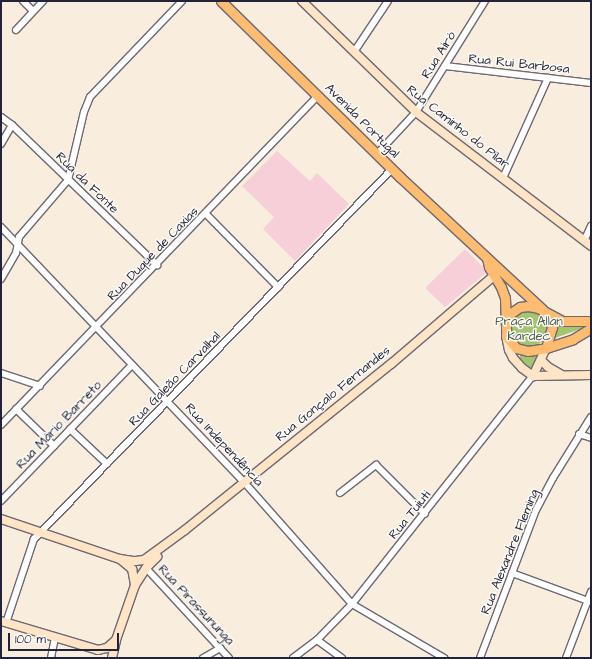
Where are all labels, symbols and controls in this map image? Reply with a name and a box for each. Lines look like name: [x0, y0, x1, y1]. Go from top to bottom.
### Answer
street label: Rua Airó: [418, 29, 460, 81]
street label: Rua Rui Barbosa: [468, 51, 570, 77]
street label: Avenida Portugal: [321, 80, 403, 162]
street label: Rua Caminho do Pilar: [403, 82, 513, 172]
street label: Rua da Fonte: [52, 149, 122, 217]
street label: Rua Duque de Caxias: [104, 204, 202, 304]
park label: Praça Allan Kardec: [495, 314, 563, 345]
street label: Rua Galeão Carvalhal: [126, 329, 224, 429]
street label: Rua Gonçalo Fernandes: [273, 343, 393, 445]
street label: Rua Mário Barreto: [13, 378, 105, 472]
street label: Rua Independência: [182, 400, 266, 490]
street label: Rua Tuiuti: [386, 487, 434, 543]
street label: Rua Alexandre Fleming: [478, 487, 542, 617]
street label: Rua Pirassununga: [155, 562, 237, 648]
scale bar: [10, 625, 121, 651]
text: 100 m: [15, 631, 46, 648]

